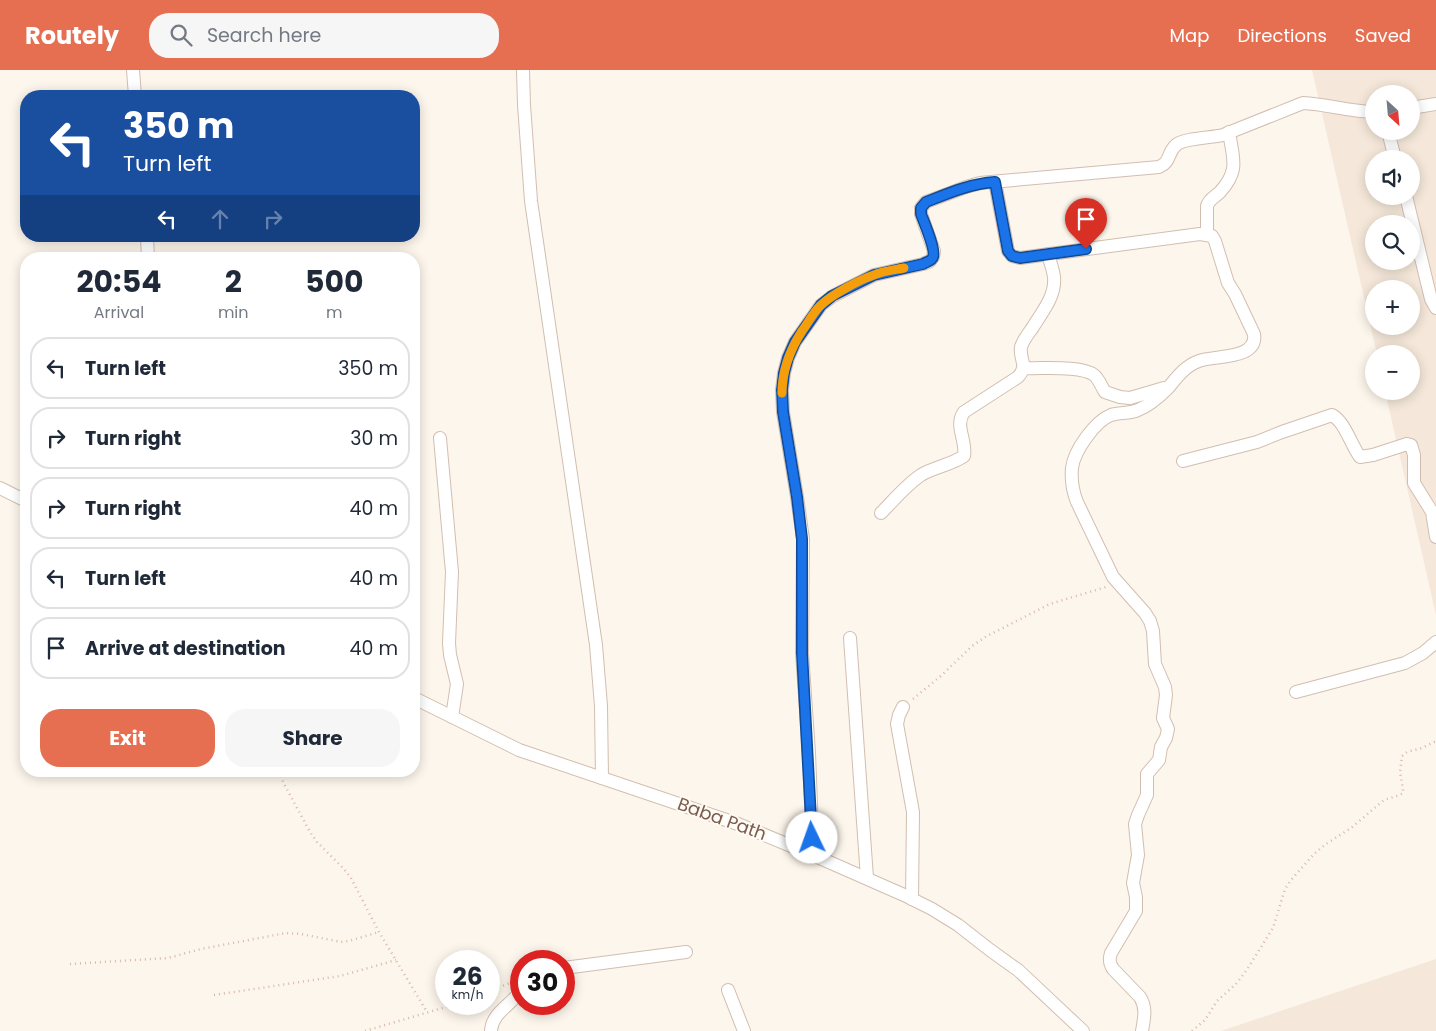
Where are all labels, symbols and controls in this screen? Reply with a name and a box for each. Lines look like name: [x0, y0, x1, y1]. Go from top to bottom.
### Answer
search box: [149, 13, 499, 58]
text: Routely: [25, 19, 119, 52]
icon: search: [167, 21, 195, 49]
text: Search here: [207, 22, 321, 49]
text: Map: [1170, 23, 1209, 48]
text: Directions: [1237, 23, 1327, 48]
text: Saved: [1355, 23, 1411, 48]
north arrow: [1365, 85, 1420, 140]
map controls: [1365, 85, 1420, 400]
text: 350 m: [123, 101, 234, 150]
icon: left: [40, 110, 105, 175]
text: Turn left: [123, 148, 211, 179]
button: sound: [1365, 150, 1420, 205]
pin: [1065, 198, 1107, 249]
icon: left: [153, 205, 181, 233]
icon: ahead: [206, 205, 234, 233]
icon: right: [259, 205, 287, 233]
icon: arrive: [1072, 205, 1100, 233]
button: search: [1365, 215, 1420, 270]
text: 20:54: [76, 260, 161, 303]
text: 2: [225, 260, 242, 303]
text: 500: [305, 260, 364, 303]
button: +: [1365, 280, 1420, 335]
text: Arrival: [94, 301, 144, 324]
text: min: [218, 301, 249, 324]
text: m: [326, 301, 343, 324]
button: −: [1365, 345, 1420, 400]
icon: left: [42, 354, 70, 382]
text: Turn left: [85, 355, 166, 382]
text: 350 m: [338, 355, 398, 382]
icon: right: [42, 424, 70, 452]
text: Turn right: [85, 425, 181, 452]
text: 30 m: [350, 425, 398, 452]
icon: right: [42, 494, 70, 522]
text: Turn right: [85, 495, 181, 522]
text: 40 m: [349, 495, 398, 522]
icon: left: [42, 564, 70, 592]
text: Turn left: [85, 565, 166, 592]
text: 40 m: [349, 565, 398, 592]
icon: arrive: [42, 634, 70, 662]
text: Arrive at destination: [85, 635, 286, 662]
text: 40 m: [349, 635, 398, 662]
button: Exit: [40, 709, 215, 767]
button: Share: [225, 709, 400, 767]
street label: Baba Path: [674, 791, 770, 846]
position arrow: [785, 811, 837, 863]
speed limit sign: 30: [510, 950, 575, 1015]
text: 26: [452, 959, 483, 994]
text: km/h: [452, 986, 483, 1003]

